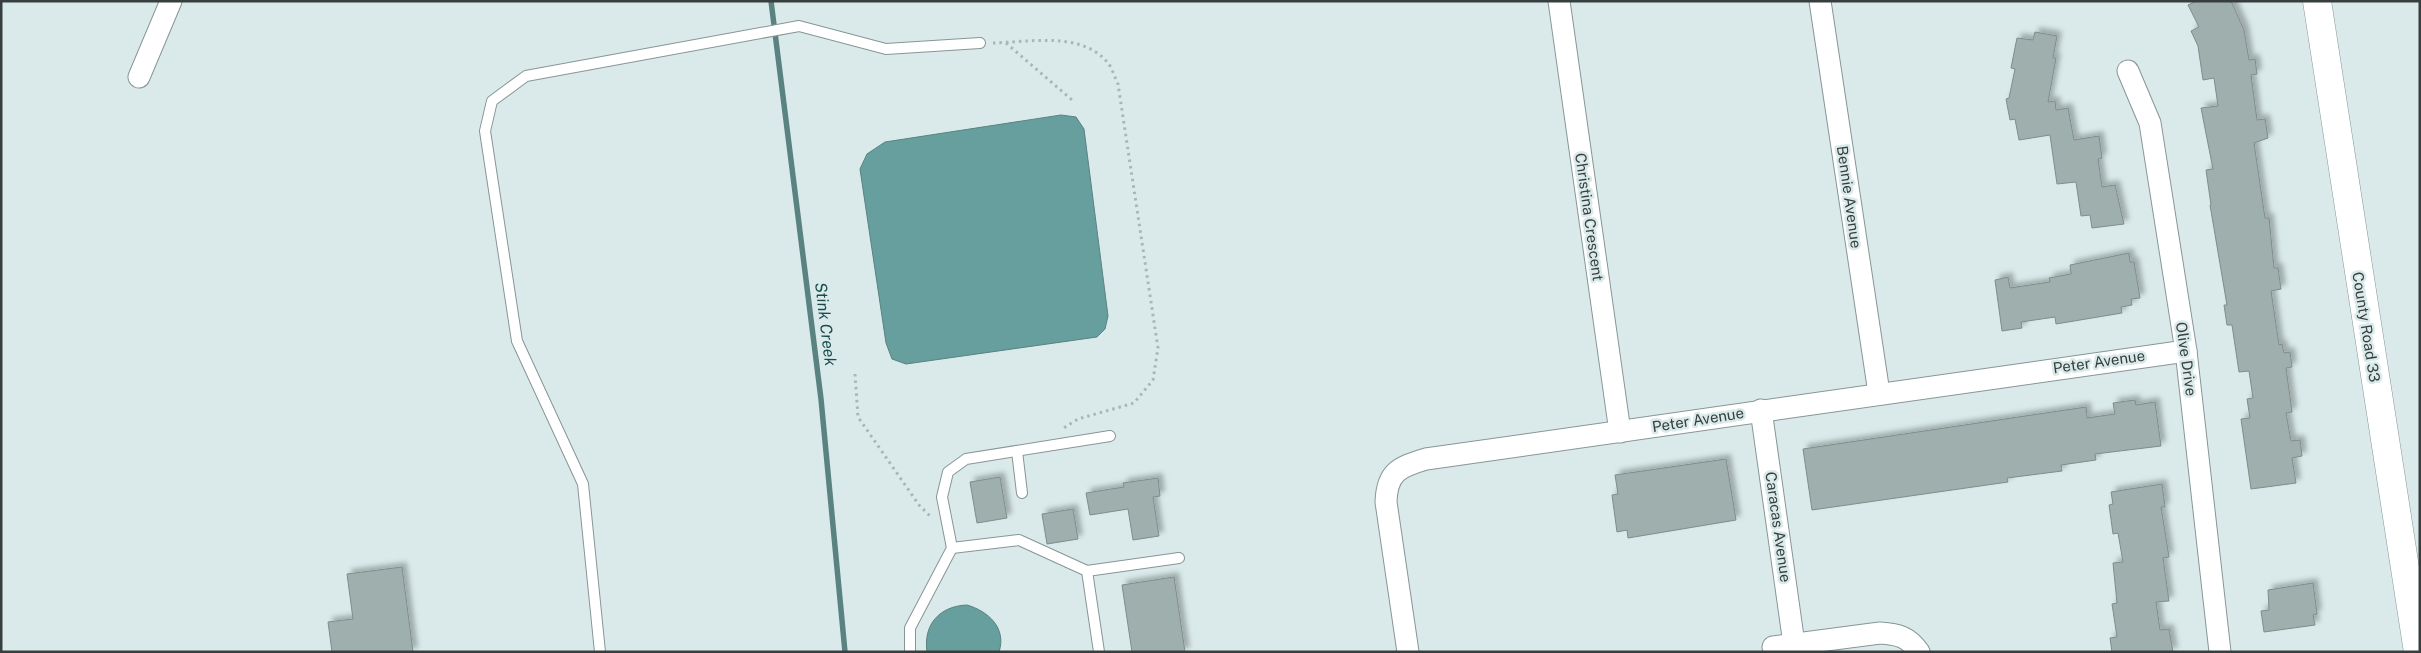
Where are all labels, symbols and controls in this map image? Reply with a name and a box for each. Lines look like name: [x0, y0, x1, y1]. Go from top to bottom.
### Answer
street label: Bennie Avenue: [1834, 145, 1865, 249]
street label: Christina Crescent: [1572, 152, 1607, 282]
street label: County Road 33: [2349, 271, 2384, 383]
water label: Stink Creek: [811, 281, 840, 367]
street label: Olive Drive: [2173, 321, 2200, 397]
street label: Peter Avenue: [2052, 347, 2146, 376]
street label: Peter Avenue: [1651, 404, 1745, 435]
street label: Caracas Avenue: [1762, 471, 1795, 583]

